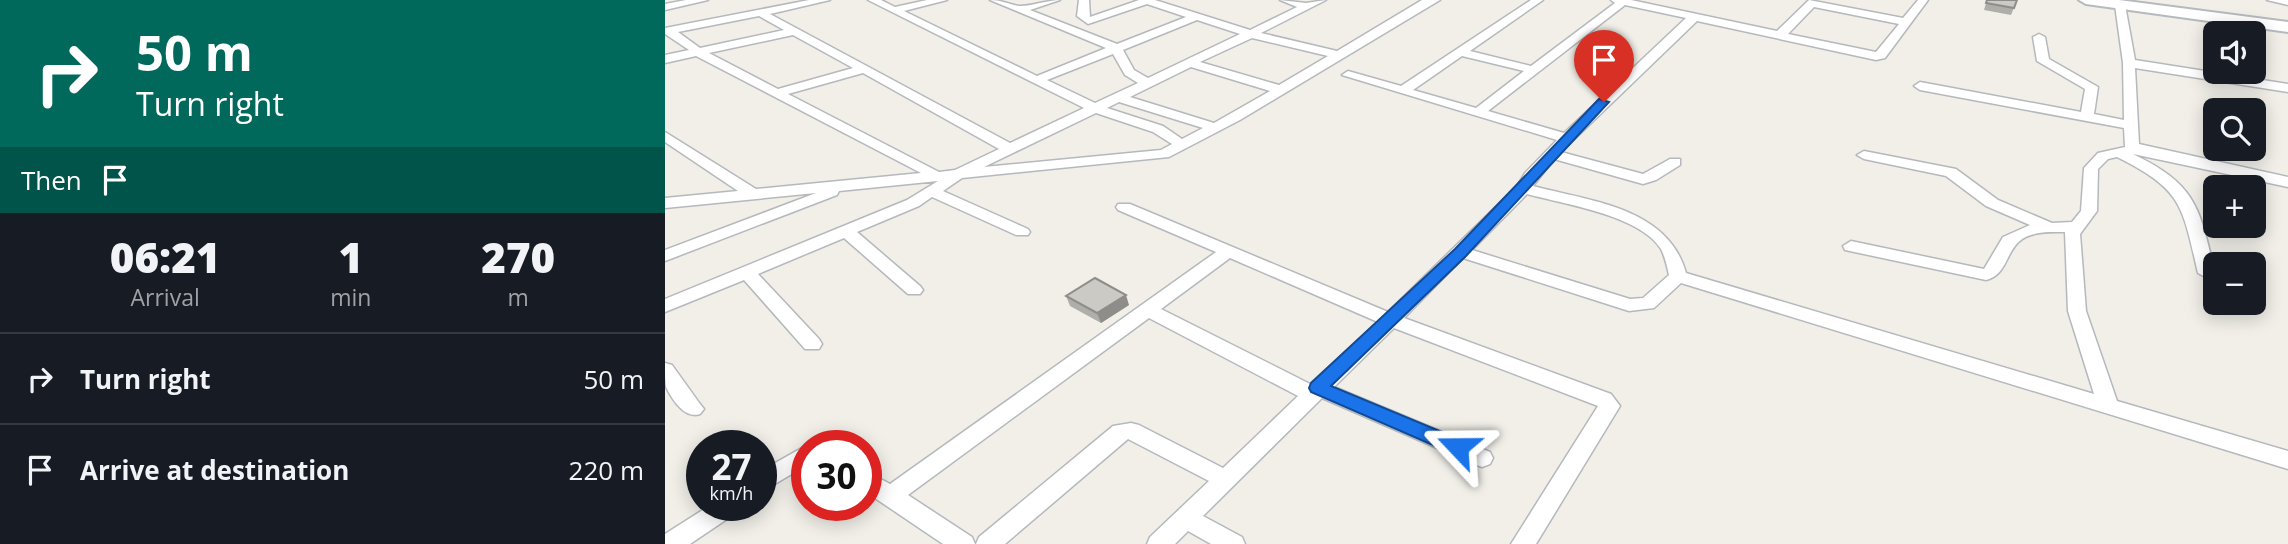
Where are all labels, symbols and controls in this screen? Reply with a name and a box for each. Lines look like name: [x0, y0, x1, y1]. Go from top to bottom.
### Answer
text: 50 m: [136, 19, 253, 85]
map controls: [2203, 21, 2266, 315]
button: sound: [2203, 21, 2266, 84]
icon: right: [21, 28, 112, 119]
pin: [1574, 30, 1634, 102]
icon: arrive: [1585, 41, 1623, 79]
text: Turn right: [136, 82, 284, 125]
button: search: [2203, 98, 2266, 161]
icon: arrive: [96, 161, 134, 199]
text: Then: [21, 162, 82, 198]
button: +: [2203, 175, 2266, 238]
text: 06:21: [110, 228, 220, 285]
text: 1: [339, 228, 363, 285]
text: 270: [481, 228, 555, 285]
button: −: [2203, 252, 2266, 315]
text: Arrival: [131, 281, 200, 313]
text: min: [330, 281, 371, 313]
text: m: [508, 281, 529, 313]
icon: right: [21, 360, 59, 398]
text: Turn right: [80, 361, 211, 397]
text: 50 m: [583, 361, 644, 397]
position arrow: [1421, 410, 1495, 484]
speed limit sign: 30: [791, 430, 882, 521]
text: 27: [711, 443, 752, 490]
icon: arrive: [21, 451, 59, 489]
text: Arrive at destination: [80, 452, 349, 488]
text: 220 m: [569, 452, 644, 488]
text: km/h: [710, 481, 753, 505]

